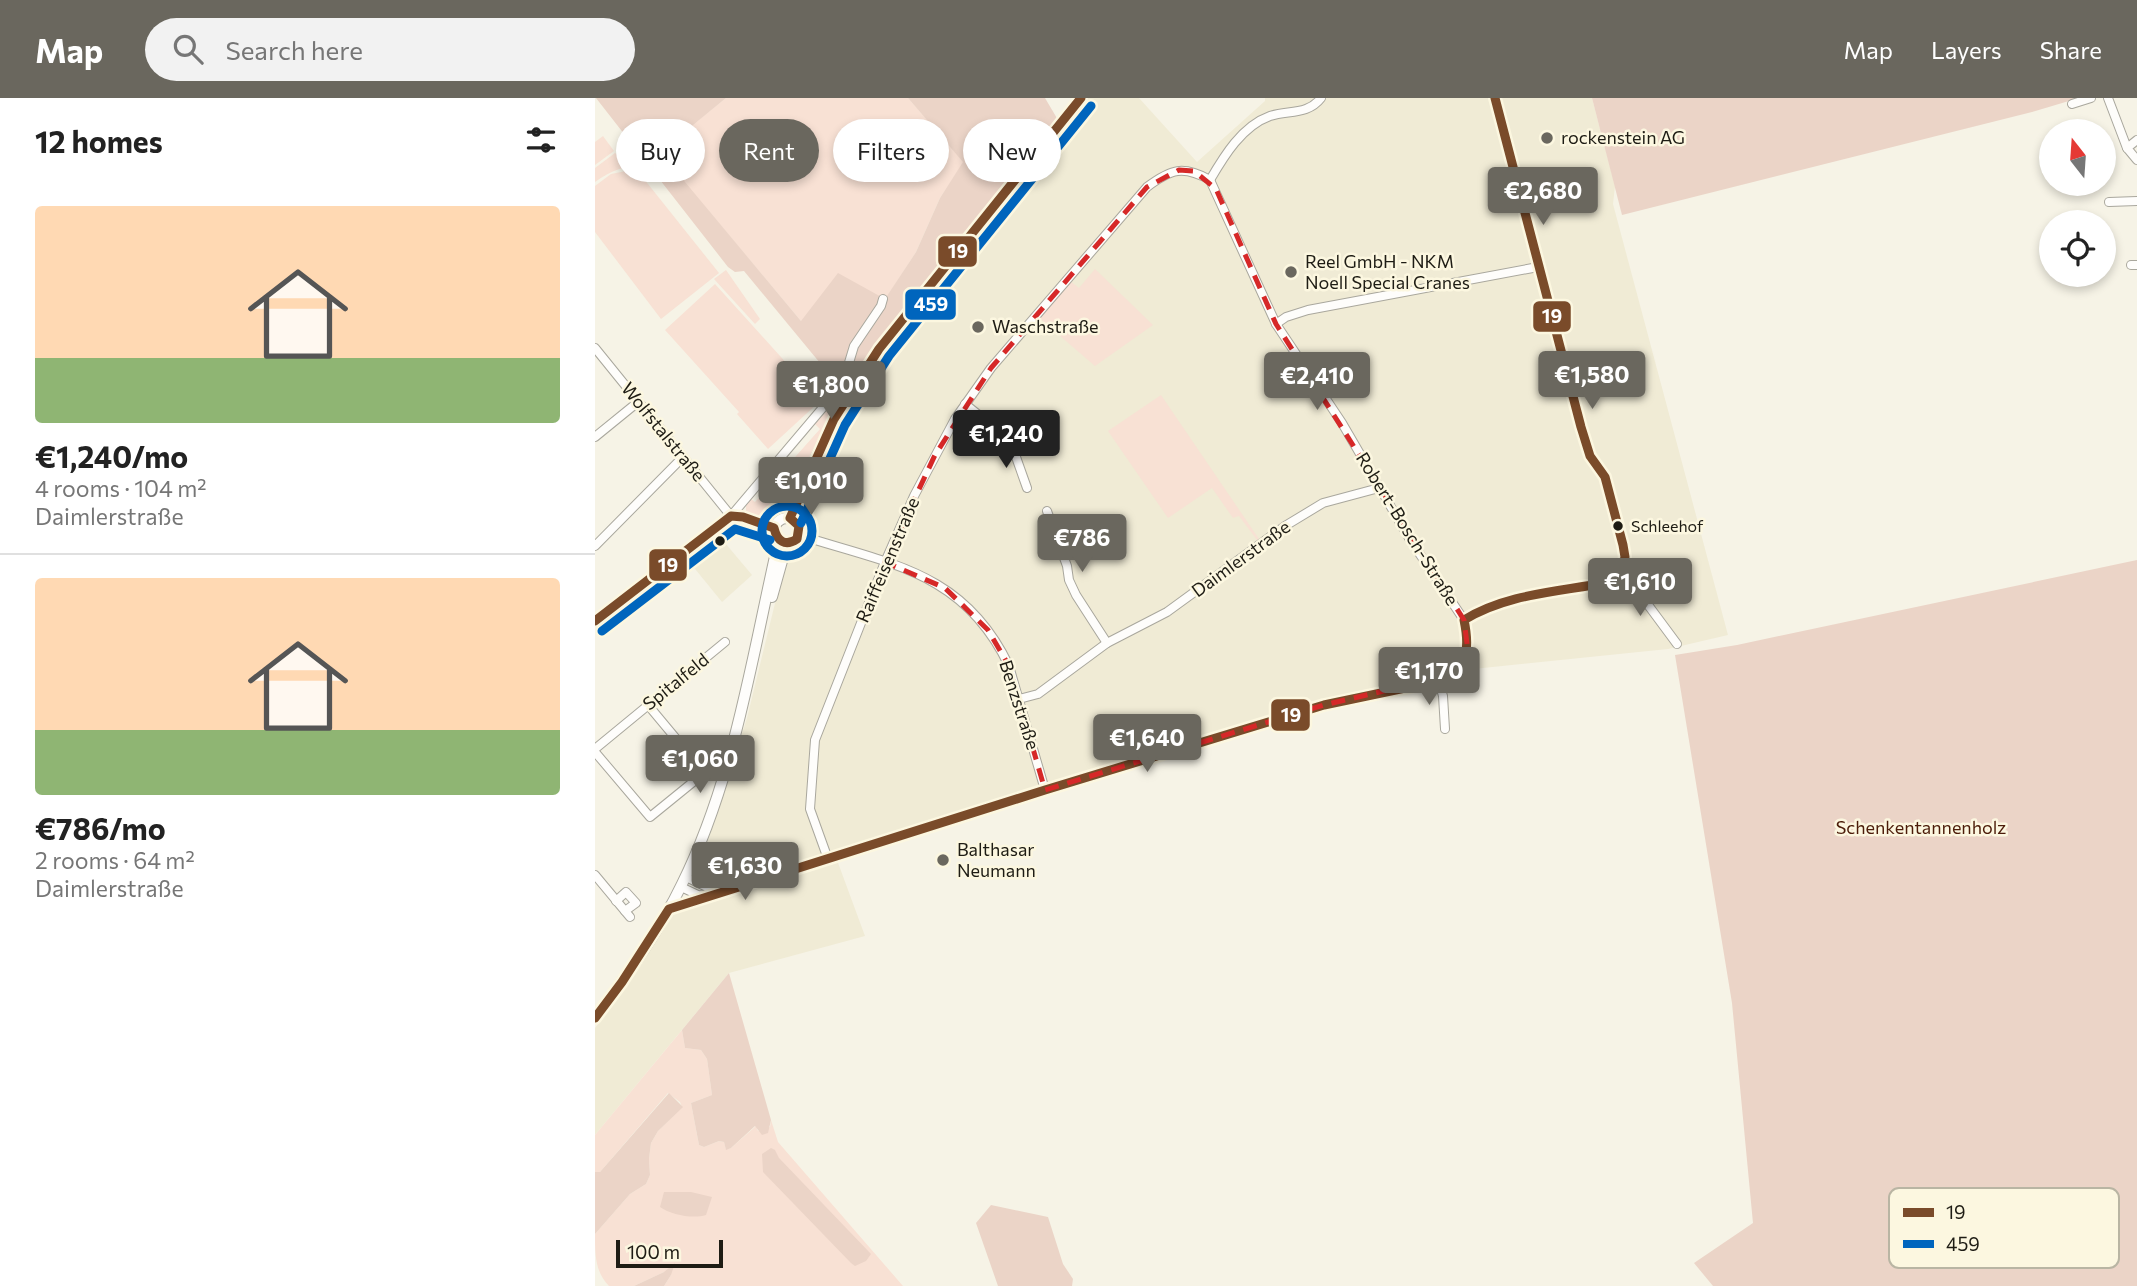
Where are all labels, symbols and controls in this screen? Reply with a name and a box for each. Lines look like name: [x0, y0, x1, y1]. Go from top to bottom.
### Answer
search box: [145, 18, 635, 81]
text: Map: [35, 29, 103, 70]
icon: search: [169, 30, 207, 68]
text: Search here: [225, 34, 363, 65]
text: Map: [1844, 35, 1893, 64]
text: Layers: [1931, 35, 2002, 64]
text: Share: [2040, 35, 2102, 64]
chip: Buy: [616, 119, 705, 182]
chip: Rent: [719, 119, 819, 182]
chip: Filters: [833, 119, 949, 182]
chip: New: [963, 119, 1061, 182]
north arrow: [2039, 119, 2116, 196]
map controls: [2039, 119, 2116, 287]
icon: filters: [522, 121, 560, 159]
text: 12 homes: [35, 122, 163, 159]
place label: rockenstein AG: [1561, 126, 1685, 148]
marker: rockenstein AG: [1539, 130, 1555, 146]
pin: €2,680: [1486, 167, 1600, 227]
text: €2,680: [1504, 176, 1582, 204]
button: locate: [2039, 210, 2116, 287]
line badge: 19: [937, 235, 978, 268]
text: 19: [948, 239, 968, 262]
place label: Reel GmbH - NKM Noell Special Cranes: [1305, 250, 1470, 293]
icon: home: [235, 251, 361, 377]
marker: Reel GmbH - NKM Noell Special Cranes: [1283, 264, 1299, 280]
line badge: 459: [904, 288, 957, 321]
text: 459: [914, 292, 948, 315]
line badge: 19: [1532, 300, 1572, 333]
text: 19: [1542, 304, 1562, 327]
place label: Waschstraße: [992, 315, 1099, 337]
marker: Waschstraße: [970, 319, 986, 335]
pin: €2,410: [1260, 352, 1374, 412]
pin: €1,580: [1535, 352, 1649, 411]
text: €1,580: [1554, 360, 1630, 388]
text: €2,410: [1280, 361, 1354, 389]
pin: €1,800: [774, 362, 888, 421]
text: €1,800: [793, 370, 869, 398]
street label: Wolfstalstraße: [617, 377, 710, 485]
pin: €1,240: [949, 410, 1063, 470]
text: €1,240: [969, 419, 1043, 447]
text: €1,240/mo: [35, 437, 188, 474]
street label: Robert-Bosch-Straße: [1352, 448, 1464, 609]
pin: €1,010: [754, 458, 868, 517]
text: €1,010: [774, 466, 848, 494]
text: 4 rooms · 104 m²: [35, 474, 207, 502]
street label: Raiffeisenstraße: [851, 494, 923, 626]
text: Daimlerstraße: [35, 502, 184, 530]
pin: €786: [1041, 514, 1123, 574]
street label: Daimlerstraße: [1187, 515, 1294, 601]
place label: Schleehof: [1631, 516, 1704, 535]
marker: Schleehof: [1611, 519, 1625, 533]
text: €786: [1053, 523, 1111, 551]
unlabelled marker: [713, 534, 727, 548]
line badge: 19: [648, 548, 688, 582]
text: 19: [658, 553, 678, 576]
pin: €1,610: [1583, 559, 1697, 618]
text: €1,610: [1604, 567, 1676, 595]
icon: home: [235, 623, 361, 749]
street label: Spitalfeld: [638, 648, 713, 714]
pin: €1,170: [1372, 648, 1486, 707]
text: €1,170: [1395, 656, 1463, 684]
street label: Benzstraße: [995, 657, 1045, 752]
line badge: 19: [1270, 698, 1311, 732]
text: 19: [1281, 703, 1301, 726]
pin: €1,640: [1090, 714, 1204, 774]
text: €1,640: [1109, 723, 1185, 751]
pin: €1,060: [643, 736, 757, 795]
text: €1,060: [662, 744, 738, 772]
text: €786/mo: [35, 809, 166, 846]
park label: Schenkentannenholz: [1836, 816, 2006, 838]
place label: Balthasar Neumann: [957, 838, 1036, 881]
pin: €1,630: [688, 842, 802, 902]
text: 2 rooms · 64 m²: [35, 846, 195, 874]
text: €1,630: [708, 851, 782, 879]
marker: Balthasar Neumann: [935, 852, 951, 868]
text: Daimlerstraße: [35, 874, 184, 902]
legend: [1889, 1188, 2119, 1268]
text: 19: [1946, 1200, 1966, 1223]
text: 459: [1946, 1232, 1980, 1255]
scale bar: [616, 1237, 723, 1269]
text: 100 m: [627, 1240, 680, 1263]

